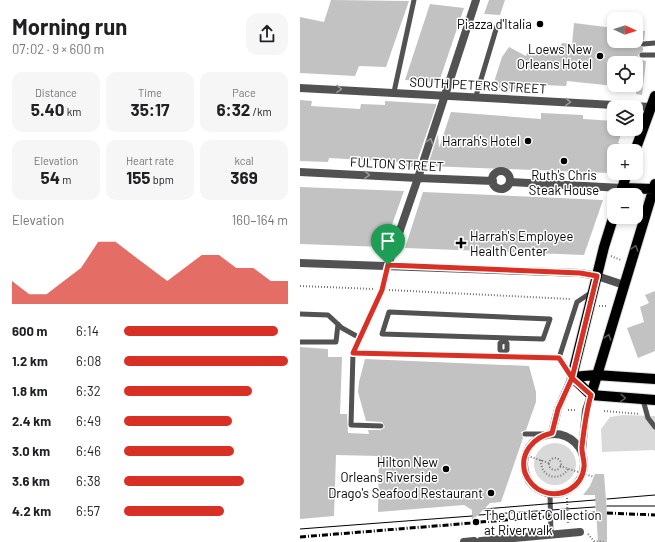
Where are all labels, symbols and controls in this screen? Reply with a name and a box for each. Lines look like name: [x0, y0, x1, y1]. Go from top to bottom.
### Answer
north arrow: [607, 12, 643, 48]
map controls: [607, 12, 643, 224]
text: Morning run: [12, 13, 127, 39]
button: share: [246, 13, 288, 55]
place label: Piazza d'Italia: [457, 16, 532, 32]
marker: Piazza d'Italia: [535, 19, 545, 29]
text: 07:02 · 9 × 600 m: [12, 41, 104, 57]
place label: Loews New Orleans Hotel: [517, 41, 592, 72]
marker: Loews New Orleans Hotel: [595, 51, 605, 61]
button: locate: [607, 56, 643, 92]
street label: SOUTH PETERS STREET: [409, 73, 547, 97]
one-way arrow: [336, 85, 342, 94]
text: Distance: [35, 86, 77, 99]
text: Time: [138, 86, 162, 99]
text: Pace: [232, 86, 256, 99]
one-way arrow: [565, 97, 571, 106]
text: 5.40: [31, 99, 64, 119]
text: 35:17: [131, 99, 169, 119]
text: 6:32: [216, 99, 250, 119]
button: layers: [607, 100, 643, 136]
text: km: [64, 105, 81, 118]
text: /km: [250, 105, 272, 118]
place label: Harrah's Hotel: [442, 133, 520, 149]
marker: Harrah's Hotel: [523, 136, 533, 146]
one-way arrow: [425, 137, 434, 144]
button: +: [607, 144, 643, 180]
text: Elevation: [34, 154, 78, 167]
text: Heart rate: [126, 154, 174, 167]
text: kcal: [234, 154, 254, 167]
street label: FULTON STREET: [350, 154, 444, 174]
marker: Ruth's Chris Steak House: [559, 156, 569, 166]
text: 54: [41, 167, 60, 187]
text: 155: [126, 167, 150, 187]
text: 369: [230, 167, 258, 187]
place label: Ruth's Chris Steak House: [529, 167, 599, 198]
one-way arrow: [364, 170, 370, 179]
text: m: [60, 173, 71, 186]
text: bpm: [150, 173, 174, 186]
button: −: [607, 188, 643, 224]
text: Elevation: [12, 212, 64, 228]
text: 160–164 m: [232, 212, 288, 228]
pin: [371, 224, 405, 265]
place label: Harrah's Employee Health Center: [470, 228, 573, 259]
icon: arrive: [377, 230, 399, 252]
marker: Harrah's Employee Health Center: [455, 237, 467, 249]
one-way arrow: [630, 244, 639, 251]
text: 600 m: [12, 323, 47, 339]
text: 6:14: [76, 323, 99, 339]
one-way arrow: [603, 334, 612, 341]
text: 1.2 km: [12, 353, 48, 369]
text: 6:08: [76, 353, 101, 369]
text: 1.8 km: [12, 383, 48, 399]
text: 6:32: [76, 383, 101, 399]
one-way arrow: [620, 394, 626, 403]
text: 2.4 km: [12, 413, 51, 429]
text: 6:49: [76, 413, 101, 429]
text: 3.0 km: [12, 443, 50, 459]
text: 6:46: [76, 443, 101, 459]
place label: Hilton New Orleans Riverside: [340, 454, 438, 485]
marker: Hilton New Orleans Riverside: [441, 464, 451, 474]
text: 3.6 km: [12, 473, 50, 489]
text: 6:38: [76, 473, 101, 489]
place label: Drago's Seafood Restaurant: [328, 485, 483, 501]
marker: Drago's Seafood Restaurant: [486, 488, 496, 498]
text: 4.2 km: [12, 503, 51, 519]
text: 6:57: [76, 503, 100, 519]
place label: The Outlet Collection at Riverwalk: [484, 507, 602, 538]
marker: The Outlet Collection at Riverwalk: [471, 517, 481, 527]

